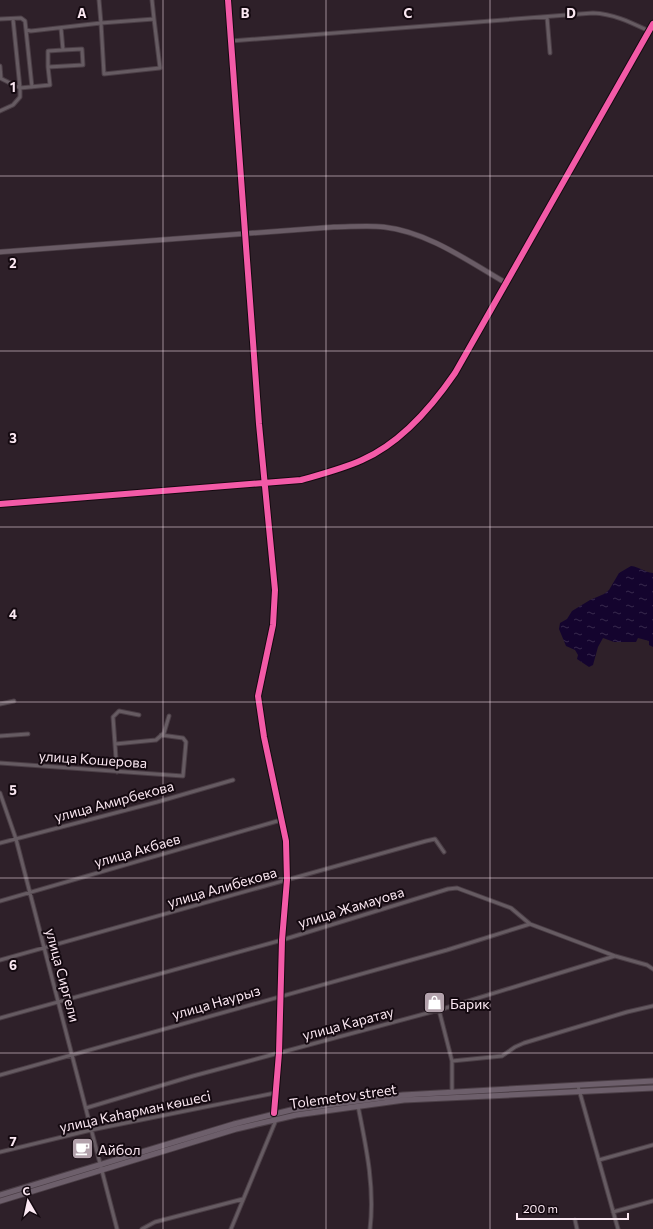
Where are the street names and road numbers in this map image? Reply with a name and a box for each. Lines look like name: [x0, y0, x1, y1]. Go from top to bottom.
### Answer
street label: улица Кошерова: [38, 747, 148, 771]
street label: улица Амирбекова: [52, 777, 176, 825]
street label: улица Акбаев: [92, 830, 182, 870]
street label: улица Алибекова: [165, 863, 279, 911]
street label: улица Жамауова: [296, 883, 406, 931]
street label: улица Сиргели: [42, 926, 84, 1024]
street label: улица Наурыз: [170, 981, 262, 1023]
street label: улица Каратау: [300, 1003, 396, 1043]
street label: Tolemetov street: [288, 1080, 398, 1112]
street label: улица Каһарман көшесі: [58, 1087, 212, 1135]

